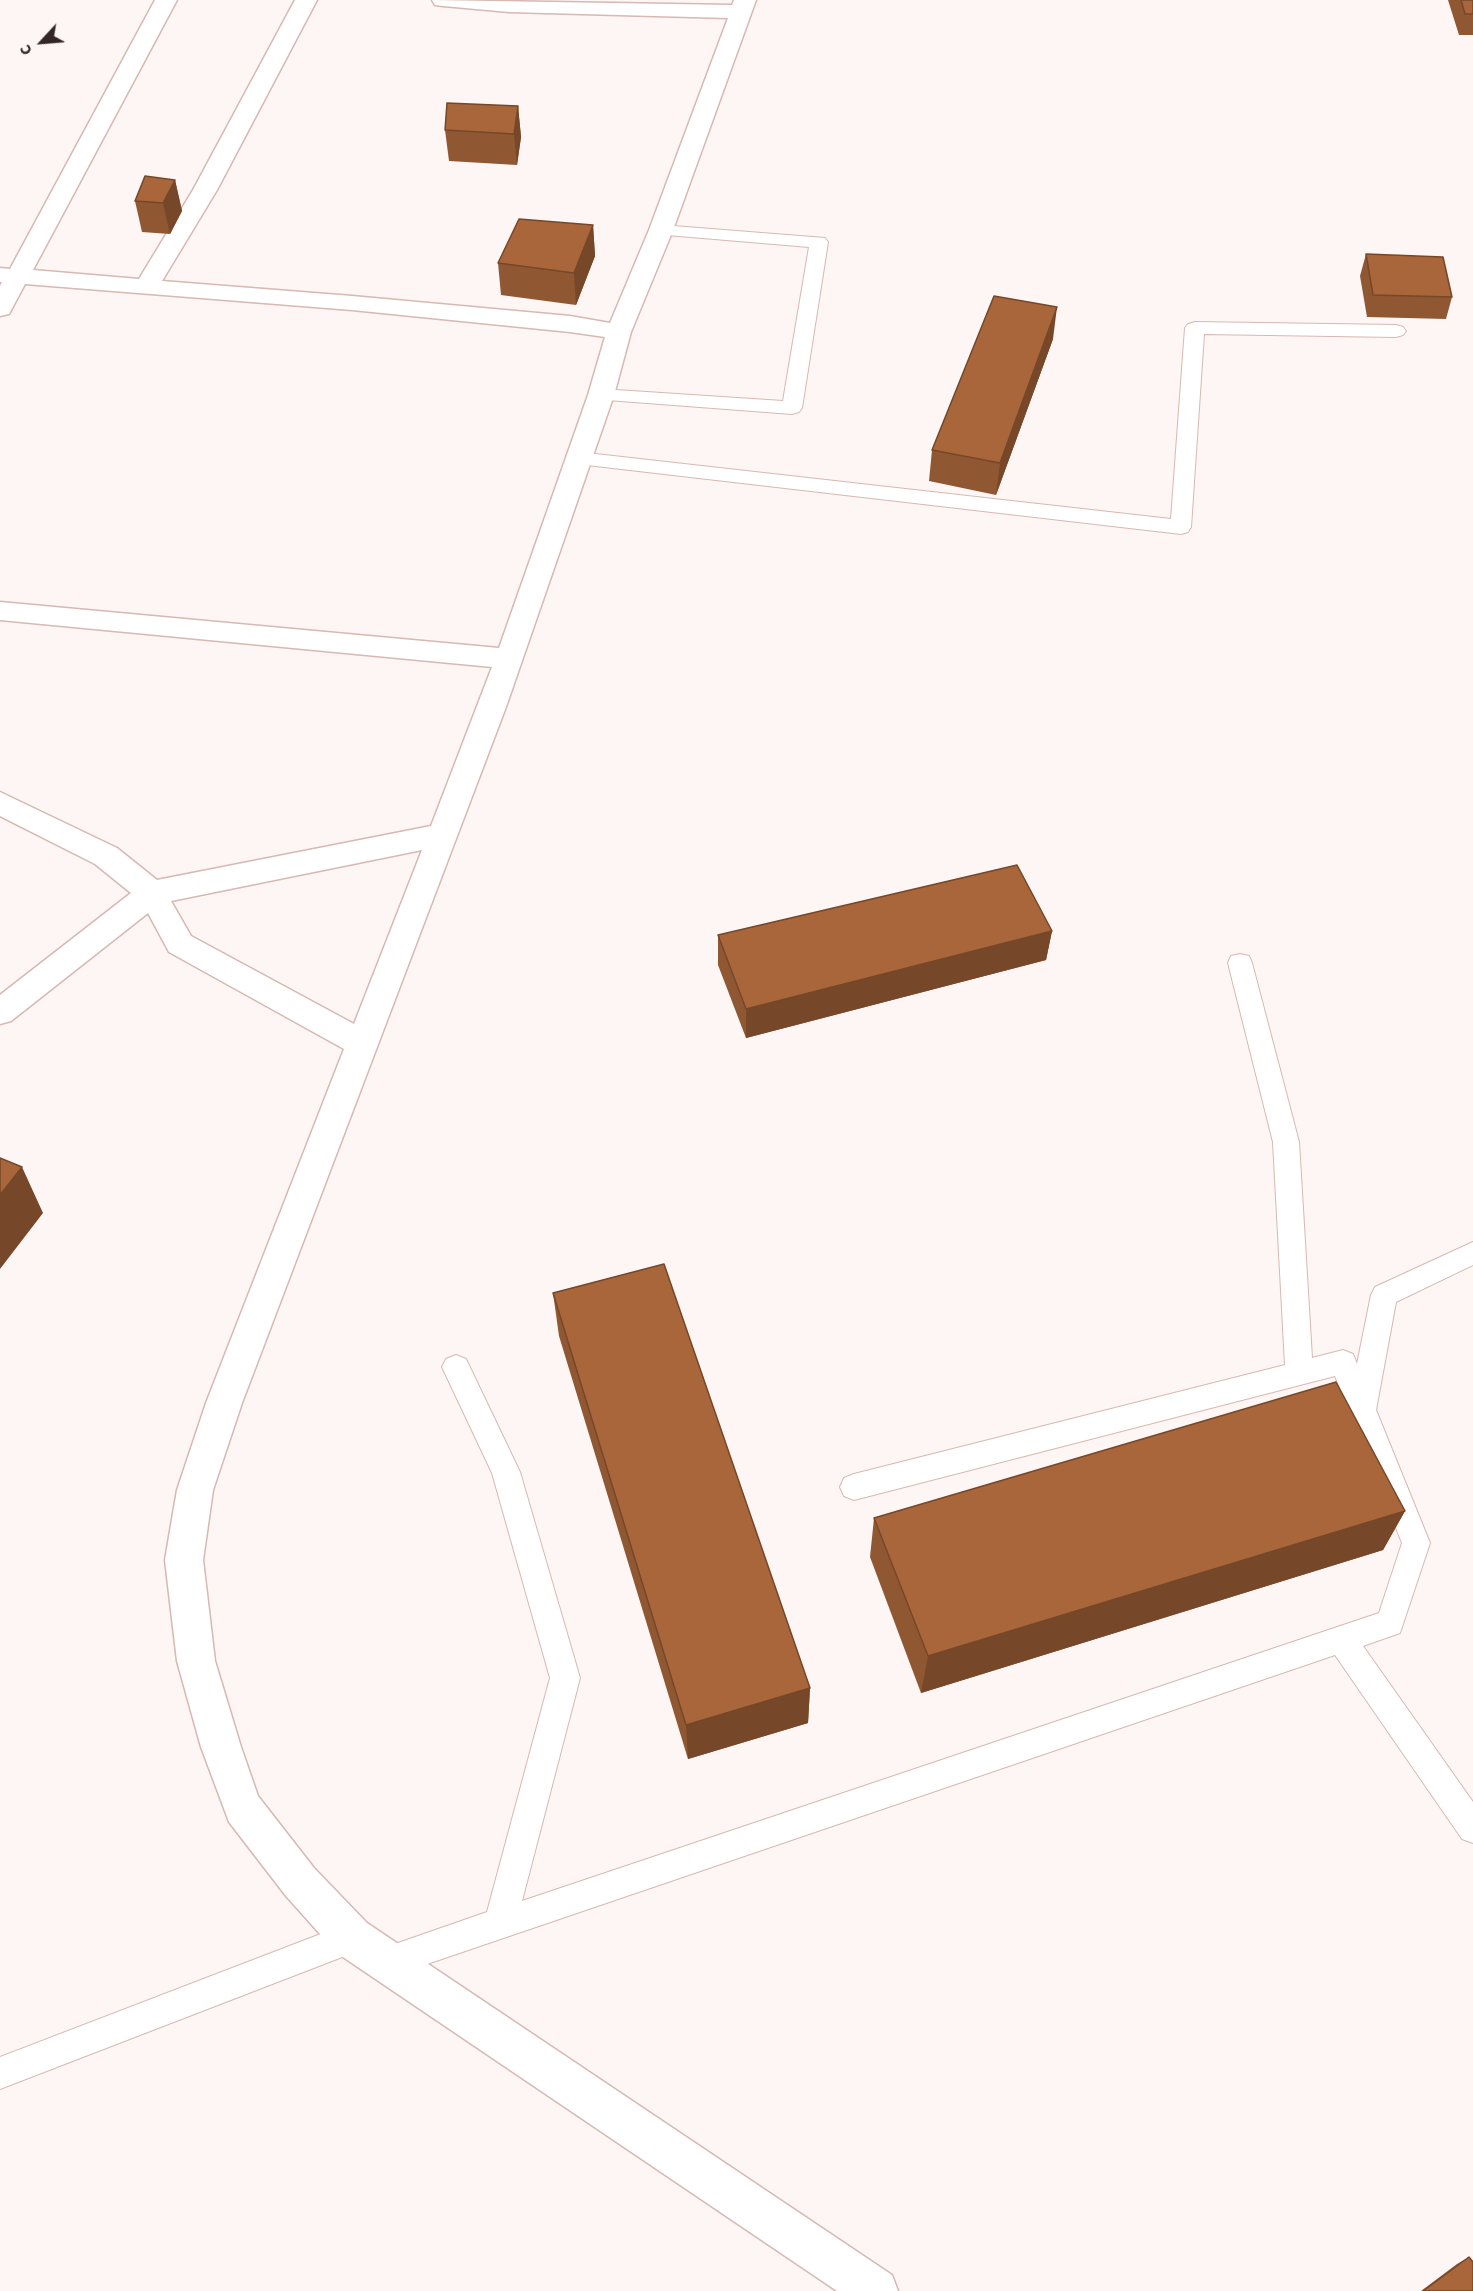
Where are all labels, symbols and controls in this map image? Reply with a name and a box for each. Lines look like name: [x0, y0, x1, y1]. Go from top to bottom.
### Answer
north arrow: [12, 12, 72, 72]
text: С: [14, 41, 38, 59]

